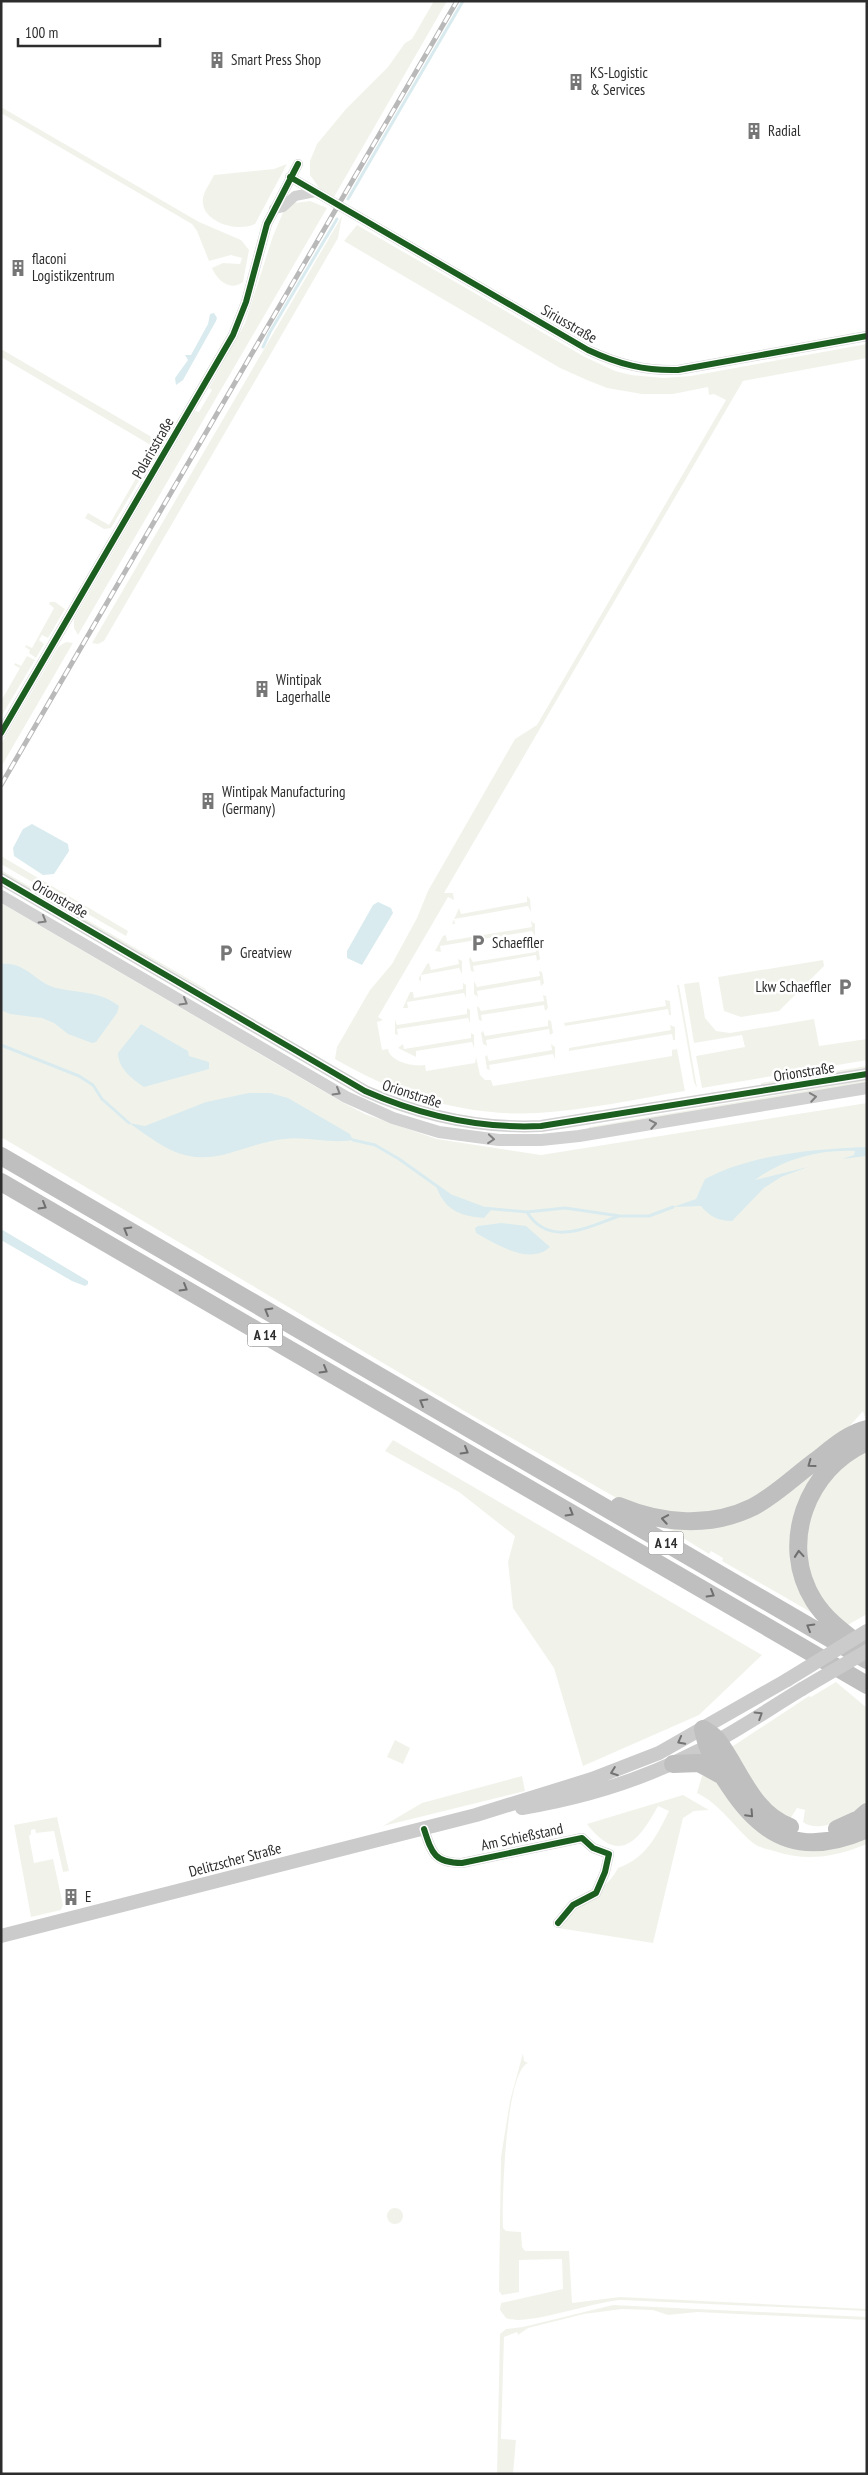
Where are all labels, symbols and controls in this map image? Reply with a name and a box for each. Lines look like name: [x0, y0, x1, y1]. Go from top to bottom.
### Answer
scale bar: [18, 15, 160, 47]
text: 100 m: [25, 23, 58, 42]
building icon: Smart Press Shop: [207, 50, 227, 70]
place label: Smart Press Shop: [231, 50, 321, 69]
place label: KS-Logistic & Services: [590, 63, 648, 99]
building icon: KS-Logistic & Services: [566, 72, 586, 92]
building icon: Radial: [744, 121, 764, 141]
place label: Radial: [768, 121, 801, 140]
place label: flaconi Logistikzentrum: [32, 249, 115, 285]
building icon: flaconi Logistikzentrum: [8, 258, 28, 278]
street label: Siriusstraße: [538, 300, 601, 347]
street label: Polarisstraße: [127, 414, 178, 482]
place label: Wintipak Lagerhalle: [276, 670, 331, 706]
building icon: Wintipak Lagerhalle: [252, 679, 272, 699]
place label: Wintipak Manufacturing (Germany): [222, 782, 345, 818]
building icon: Wintipak Manufacturing (Germany): [198, 791, 218, 811]
street label: Orionstraße: [29, 875, 92, 922]
one-way arrow: [38, 914, 47, 924]
parking icon: Schaeffler: [468, 933, 488, 953]
place label: Schaeffler: [492, 933, 545, 952]
parking icon: Greatview: [216, 943, 236, 963]
place label: Greatview: [240, 943, 292, 962]
place label: Lkw Schaeffler: [755, 977, 832, 996]
parking icon: Lkw Schaeffler: [835, 977, 855, 997]
one-way arrow: [178, 996, 187, 1006]
street label: Orionstraße: [772, 1057, 836, 1086]
street label: Orionstraße: [380, 1075, 444, 1112]
one-way arrow: [332, 1086, 341, 1096]
one-way arrow: [809, 1093, 817, 1103]
one-way arrow: [648, 1119, 657, 1129]
one-way arrow: [488, 1133, 496, 1144]
one-way arrow: [38, 1200, 47, 1210]
one-way arrow: [124, 1226, 133, 1236]
one-way arrow: [178, 1282, 187, 1292]
one-way arrow: [264, 1308, 273, 1318]
road number: A 14: [248, 1324, 282, 1346]
one-way arrow: [319, 1363, 328, 1373]
one-way arrow: [420, 1398, 429, 1408]
one-way arrow: [459, 1445, 468, 1455]
one-way arrow: [807, 1458, 817, 1467]
one-way arrow: [565, 1506, 574, 1516]
one-way arrow: [661, 1515, 669, 1525]
road number: A 14: [648, 1532, 684, 1555]
one-way arrow: [793, 1550, 804, 1558]
one-way arrow: [705, 1588, 714, 1598]
one-way arrow: [806, 1623, 815, 1633]
one-way arrow: [754, 1712, 763, 1721]
one-way arrow: [677, 1734, 686, 1744]
one-way arrow: [610, 1766, 619, 1776]
one-way arrow: [745, 1808, 754, 1817]
street label: Am Schießstand: [479, 1819, 565, 1854]
street label: Delitzscher Straße: [187, 1838, 283, 1881]
building icon: E: [61, 1887, 81, 1907]
place label: E: [85, 1887, 91, 1906]

